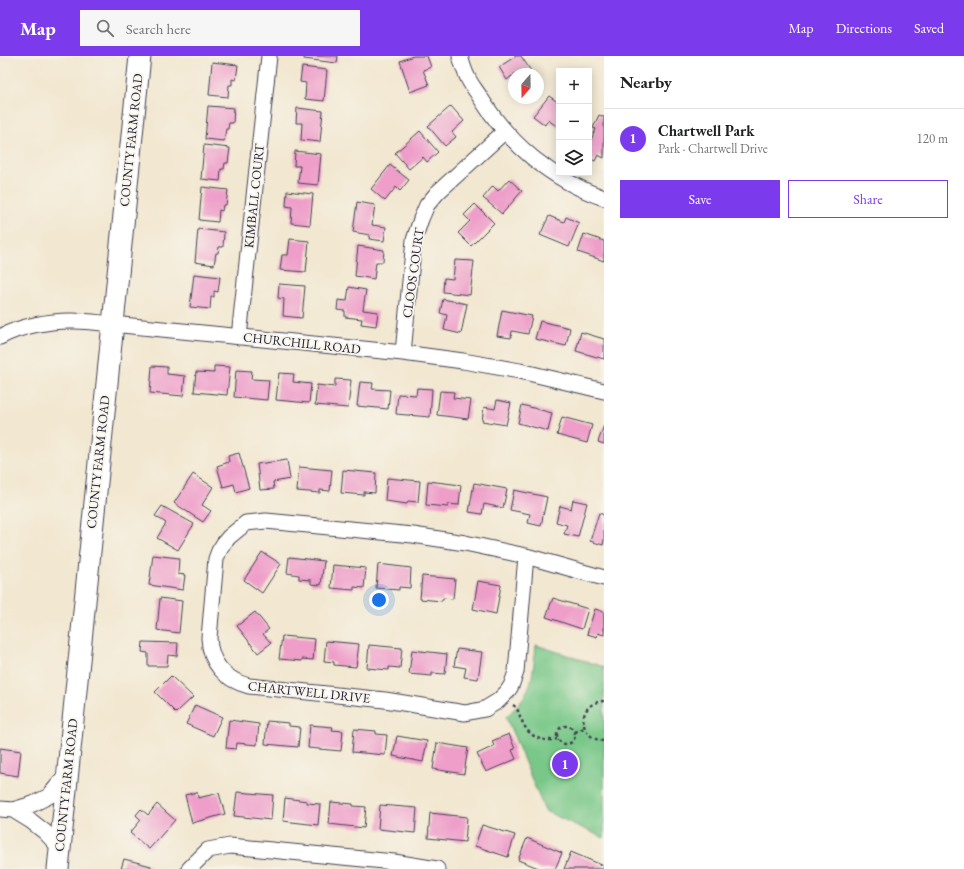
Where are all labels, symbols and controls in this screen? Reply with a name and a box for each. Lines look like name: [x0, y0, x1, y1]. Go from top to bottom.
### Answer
search box: [80, 10, 360, 46]
text: Map: [20, 16, 56, 41]
icon: search: [94, 17, 116, 39]
text: Search here: [126, 19, 191, 38]
text: Map: [788, 19, 814, 37]
text: Directions: [836, 19, 892, 37]
text: Saved: [914, 19, 944, 37]
north arrow: [508, 68, 544, 104]
map controls: [556, 68, 592, 176]
button: +: [556, 68, 592, 104]
text: Nearby: [620, 71, 672, 93]
street label: COUNTY FARM ROAD: [116, 72, 146, 207]
button: −: [556, 104, 592, 140]
text: Chartwell Park: [658, 121, 755, 140]
text: 1: [630, 130, 636, 147]
text: 120 m: [917, 130, 948, 147]
button: layers: [556, 140, 592, 176]
text: Park · Chartwell Drive: [658, 140, 768, 157]
street label: KIMBALL COURT: [240, 143, 268, 249]
button: Save: [620, 180, 780, 218]
button: Share: [788, 180, 948, 218]
street label: CLOOS COURT: [398, 227, 428, 319]
street label: CHURCHILL ROAD: [242, 328, 362, 358]
street label: COUNTY FARM ROAD: [83, 394, 113, 529]
your location: [369, 590, 389, 610]
street label: CHARTWELL DRIVE: [247, 677, 371, 707]
street label: COUNTY FARM ROAD: [51, 717, 81, 852]
pin: 1: [552, 749, 578, 779]

